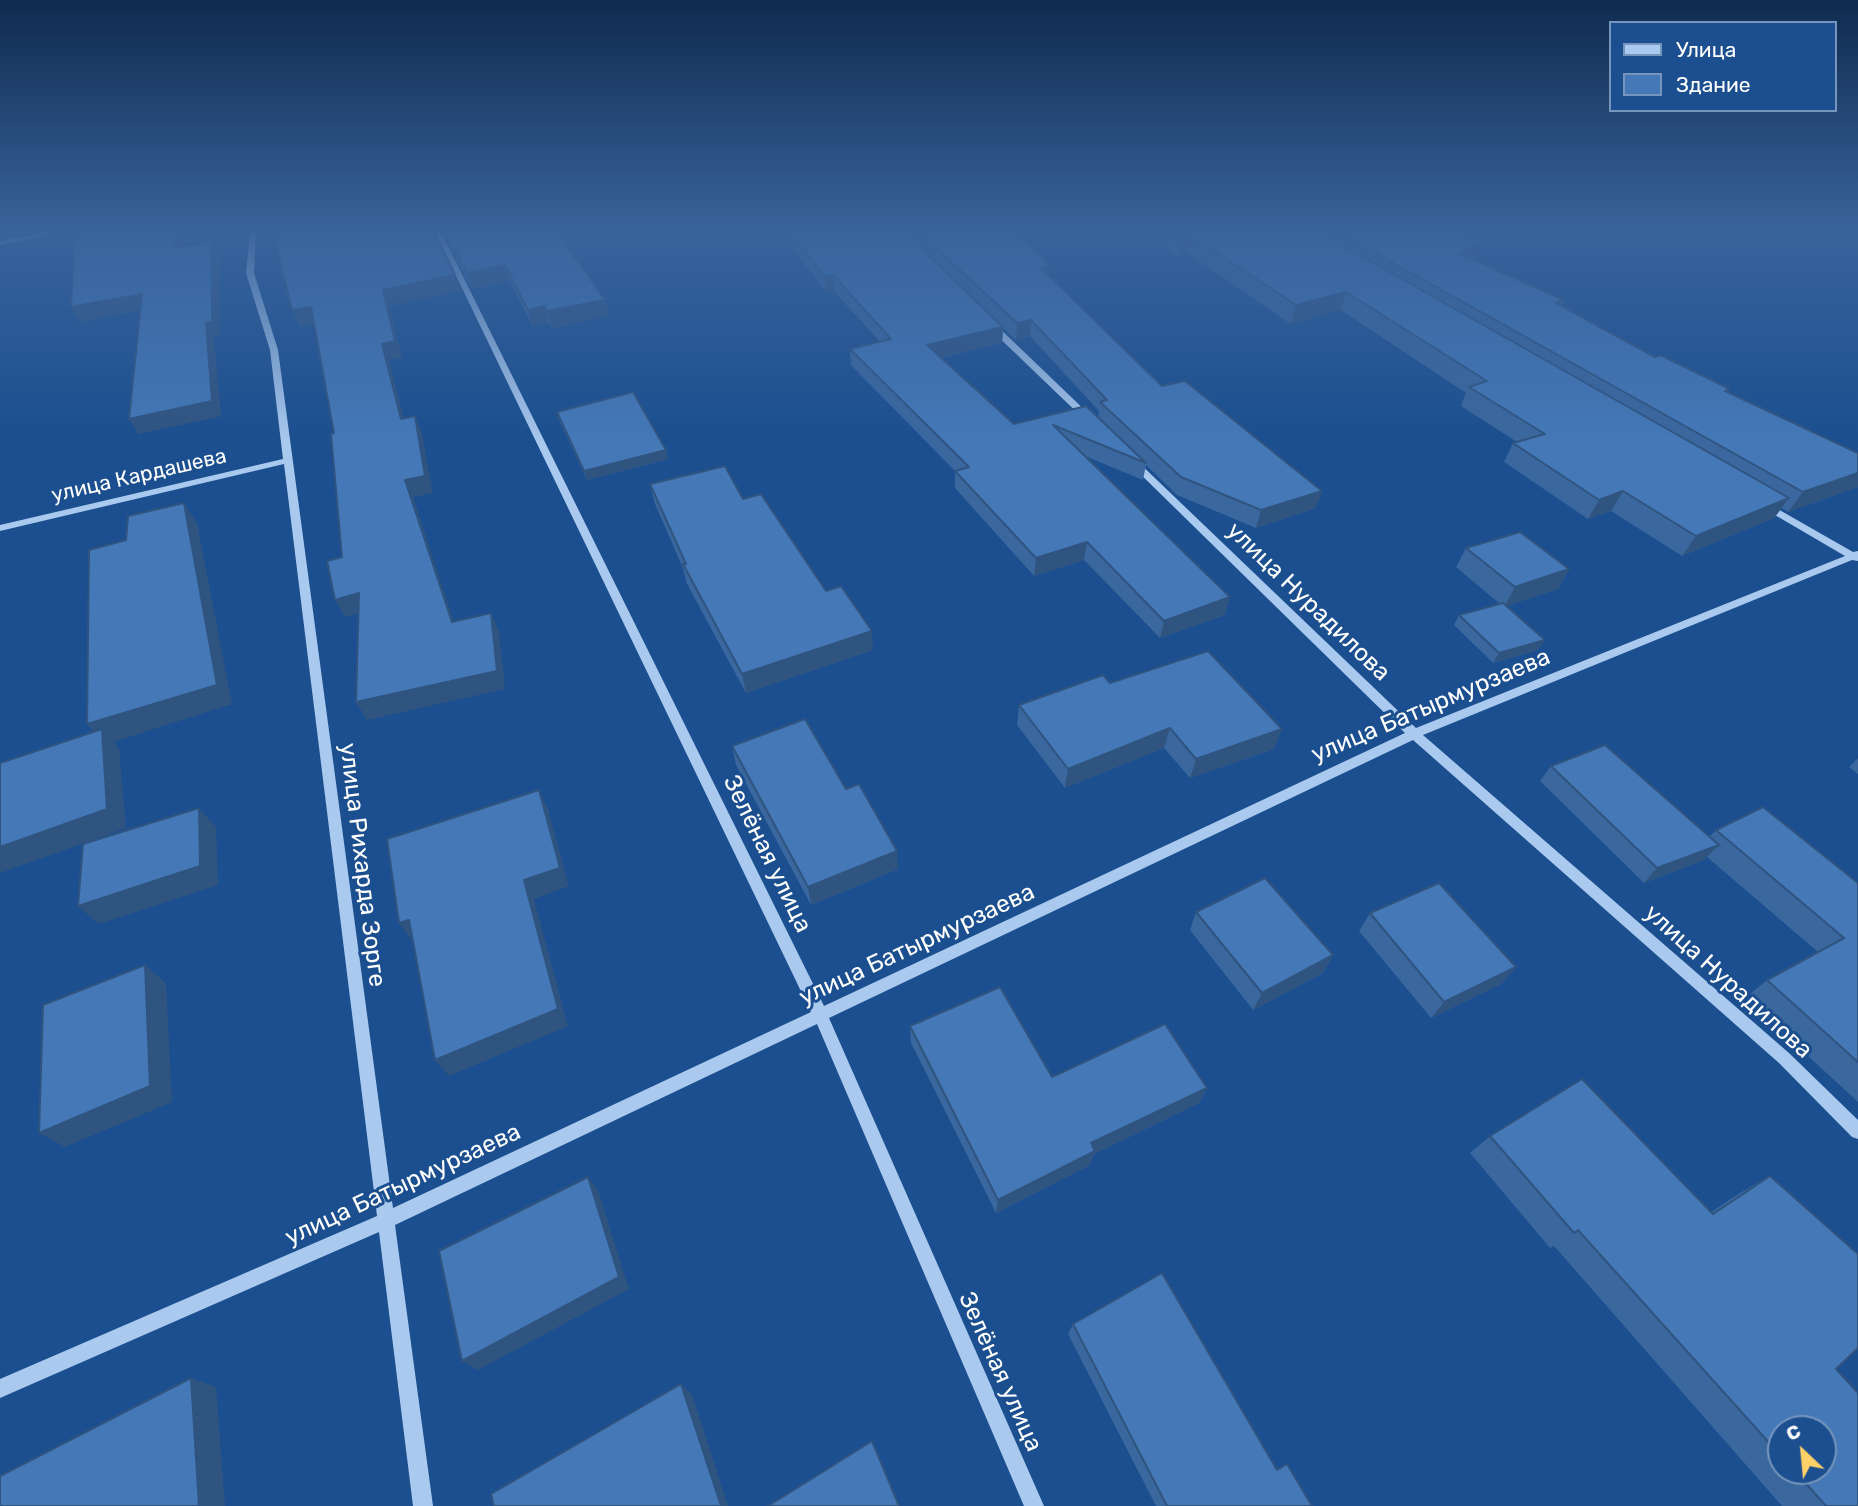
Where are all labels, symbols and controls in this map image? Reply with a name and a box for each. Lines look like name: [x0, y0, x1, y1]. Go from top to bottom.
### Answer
legend: [1610, 21, 1837, 112]
text: Улица: [1676, 37, 1736, 62]
text: Здание: [1676, 72, 1751, 97]
street label: улица Кардашева: [49, 444, 229, 508]
street label: улица Нурадилова: [1220, 517, 1396, 687]
street label: улица Батырмурзаева: [1307, 643, 1555, 769]
street label: улица Рихарда Зорге: [333, 741, 391, 989]
street label: Зелёная улица: [716, 771, 818, 937]
street label: улица Батырмурзаева: [795, 878, 1039, 1012]
street label: улица Нурадилова: [1638, 899, 1818, 1065]
street label: улица Батырмурзаева: [281, 1118, 525, 1252]
street label: Зелёная улица: [952, 1288, 1048, 1456]
north arrow: [1767, 1415, 1837, 1485]
text: С: [1782, 1419, 1804, 1446]

